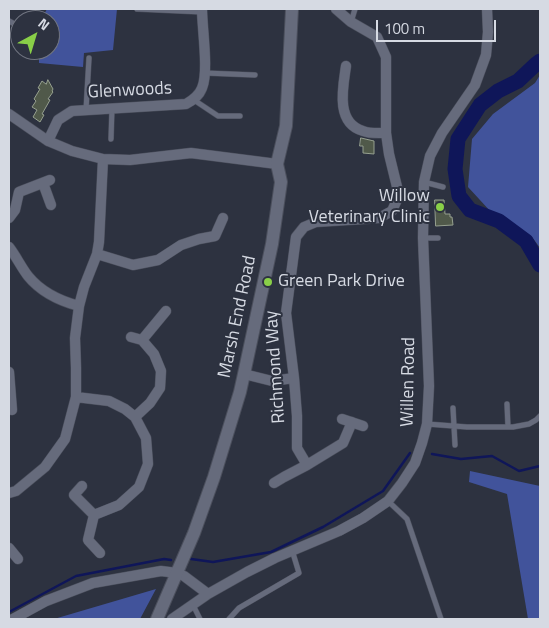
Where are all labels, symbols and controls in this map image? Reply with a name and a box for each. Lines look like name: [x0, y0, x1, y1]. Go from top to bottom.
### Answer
north arrow: [10, 10, 60, 60]
scale bar: [379, 10, 499, 42]
text: N: [34, 13, 54, 35]
text: 100 m: [384, 17, 425, 40]
street label: Glenwoods: [87, 78, 173, 104]
place label: Willow Veterinary Clinic: [309, 186, 430, 228]
marker: Willow Veterinary Clinic: [434, 201, 446, 213]
street label: Marsh End Road: [215, 254, 261, 380]
place label: Green Park Drive: [278, 271, 405, 293]
marker: Green Park Drive: [262, 276, 274, 288]
street label: Richmond Way: [261, 310, 291, 424]
street label: Willen Road: [397, 337, 421, 427]

